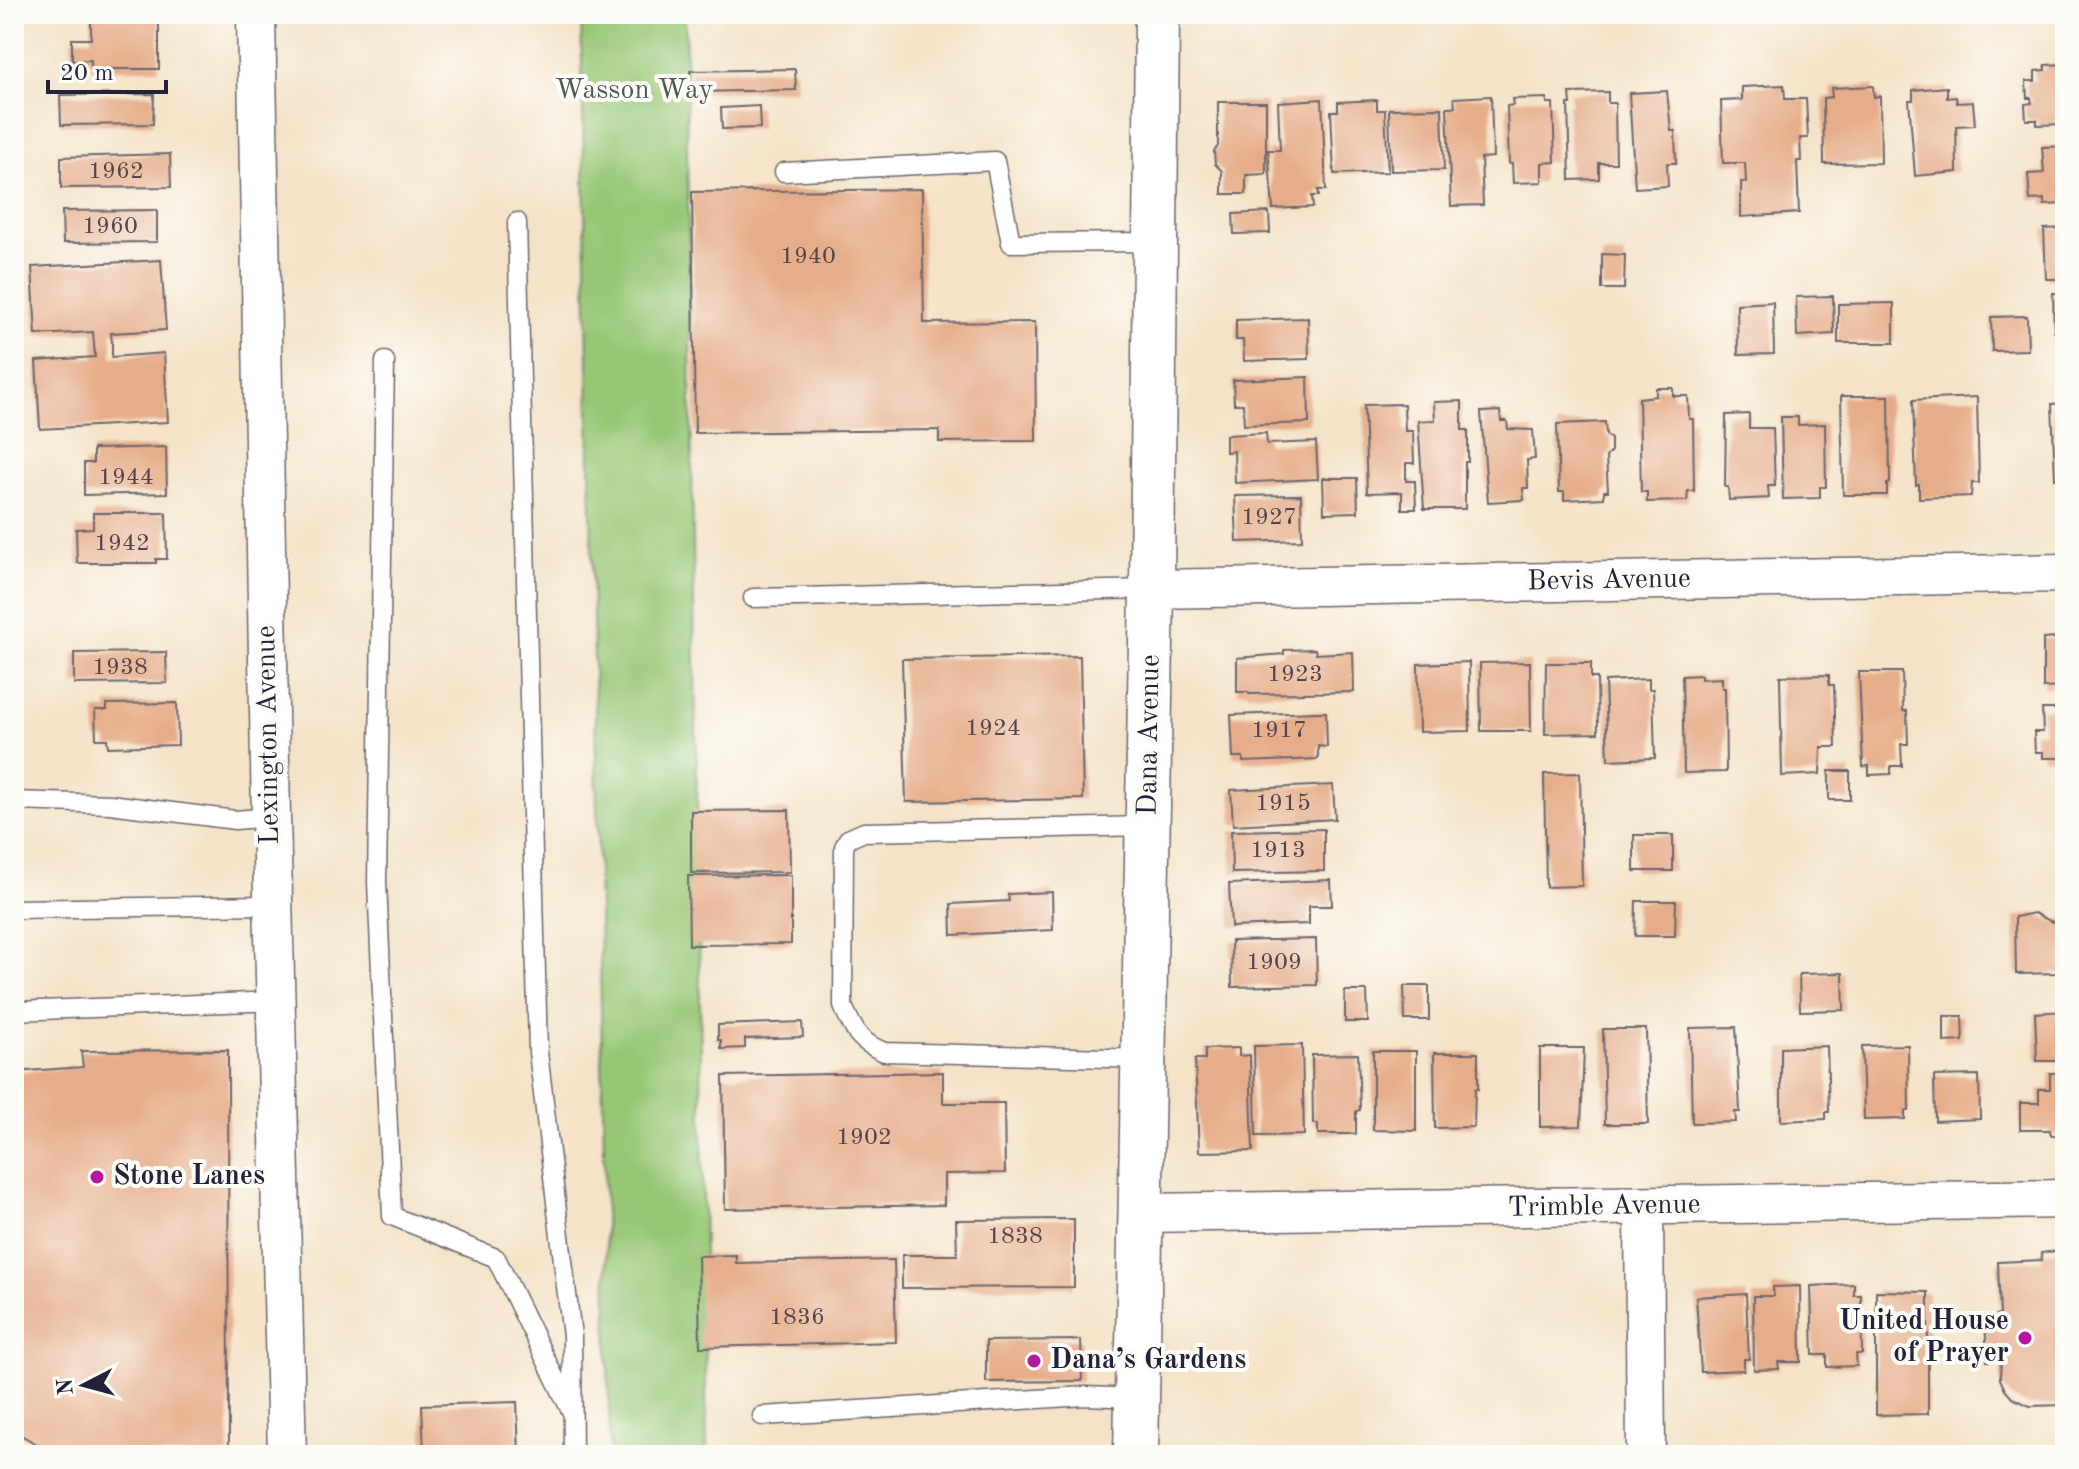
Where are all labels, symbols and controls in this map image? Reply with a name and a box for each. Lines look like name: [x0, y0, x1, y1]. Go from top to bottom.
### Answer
scale bar: [48, 44, 166, 94]
text: 20 m: [60, 62, 114, 86]
park label: Wasson Way: [555, 77, 713, 105]
house number: 1962: [88, 160, 144, 184]
house number: 1960: [82, 215, 138, 239]
house number: 1940: [780, 245, 836, 269]
house number: 1944: [98, 466, 154, 490]
house number: 1927: [1241, 506, 1297, 530]
house number: 1942: [94, 532, 150, 556]
street label: Bevis Avenue: [1527, 566, 1691, 596]
street label: Lexington Avenue: [253, 625, 285, 845]
street label: Dana Avenue: [1135, 654, 1165, 816]
house number: 1938: [92, 656, 148, 680]
house number: 1923: [1267, 663, 1323, 687]
house number: 1924: [965, 717, 1021, 741]
house number: 1917: [1251, 719, 1307, 743]
house number: 1915: [1255, 792, 1311, 816]
house number: 1913: [1250, 839, 1306, 863]
house number: 1909: [1246, 951, 1302, 975]
house number: 1902: [836, 1126, 892, 1150]
place label: Stone Lanes: [113, 1163, 265, 1191]
marker: Stone Lanes: [88, 1168, 106, 1186]
street label: Trimble Avenue: [1507, 1191, 1701, 1223]
house number: 1838: [987, 1225, 1043, 1249]
house number: 1836: [769, 1306, 825, 1330]
place label: United House of Prayer: [1839, 1308, 2009, 1368]
marker: United House of Prayer: [2016, 1329, 2034, 1347]
north arrow: [44, 1345, 124, 1425]
place label: Dana’s Gardens: [1050, 1347, 1246, 1375]
marker: Dana’s Gardens: [1025, 1352, 1043, 1370]
text: N: [54, 1377, 78, 1396]

